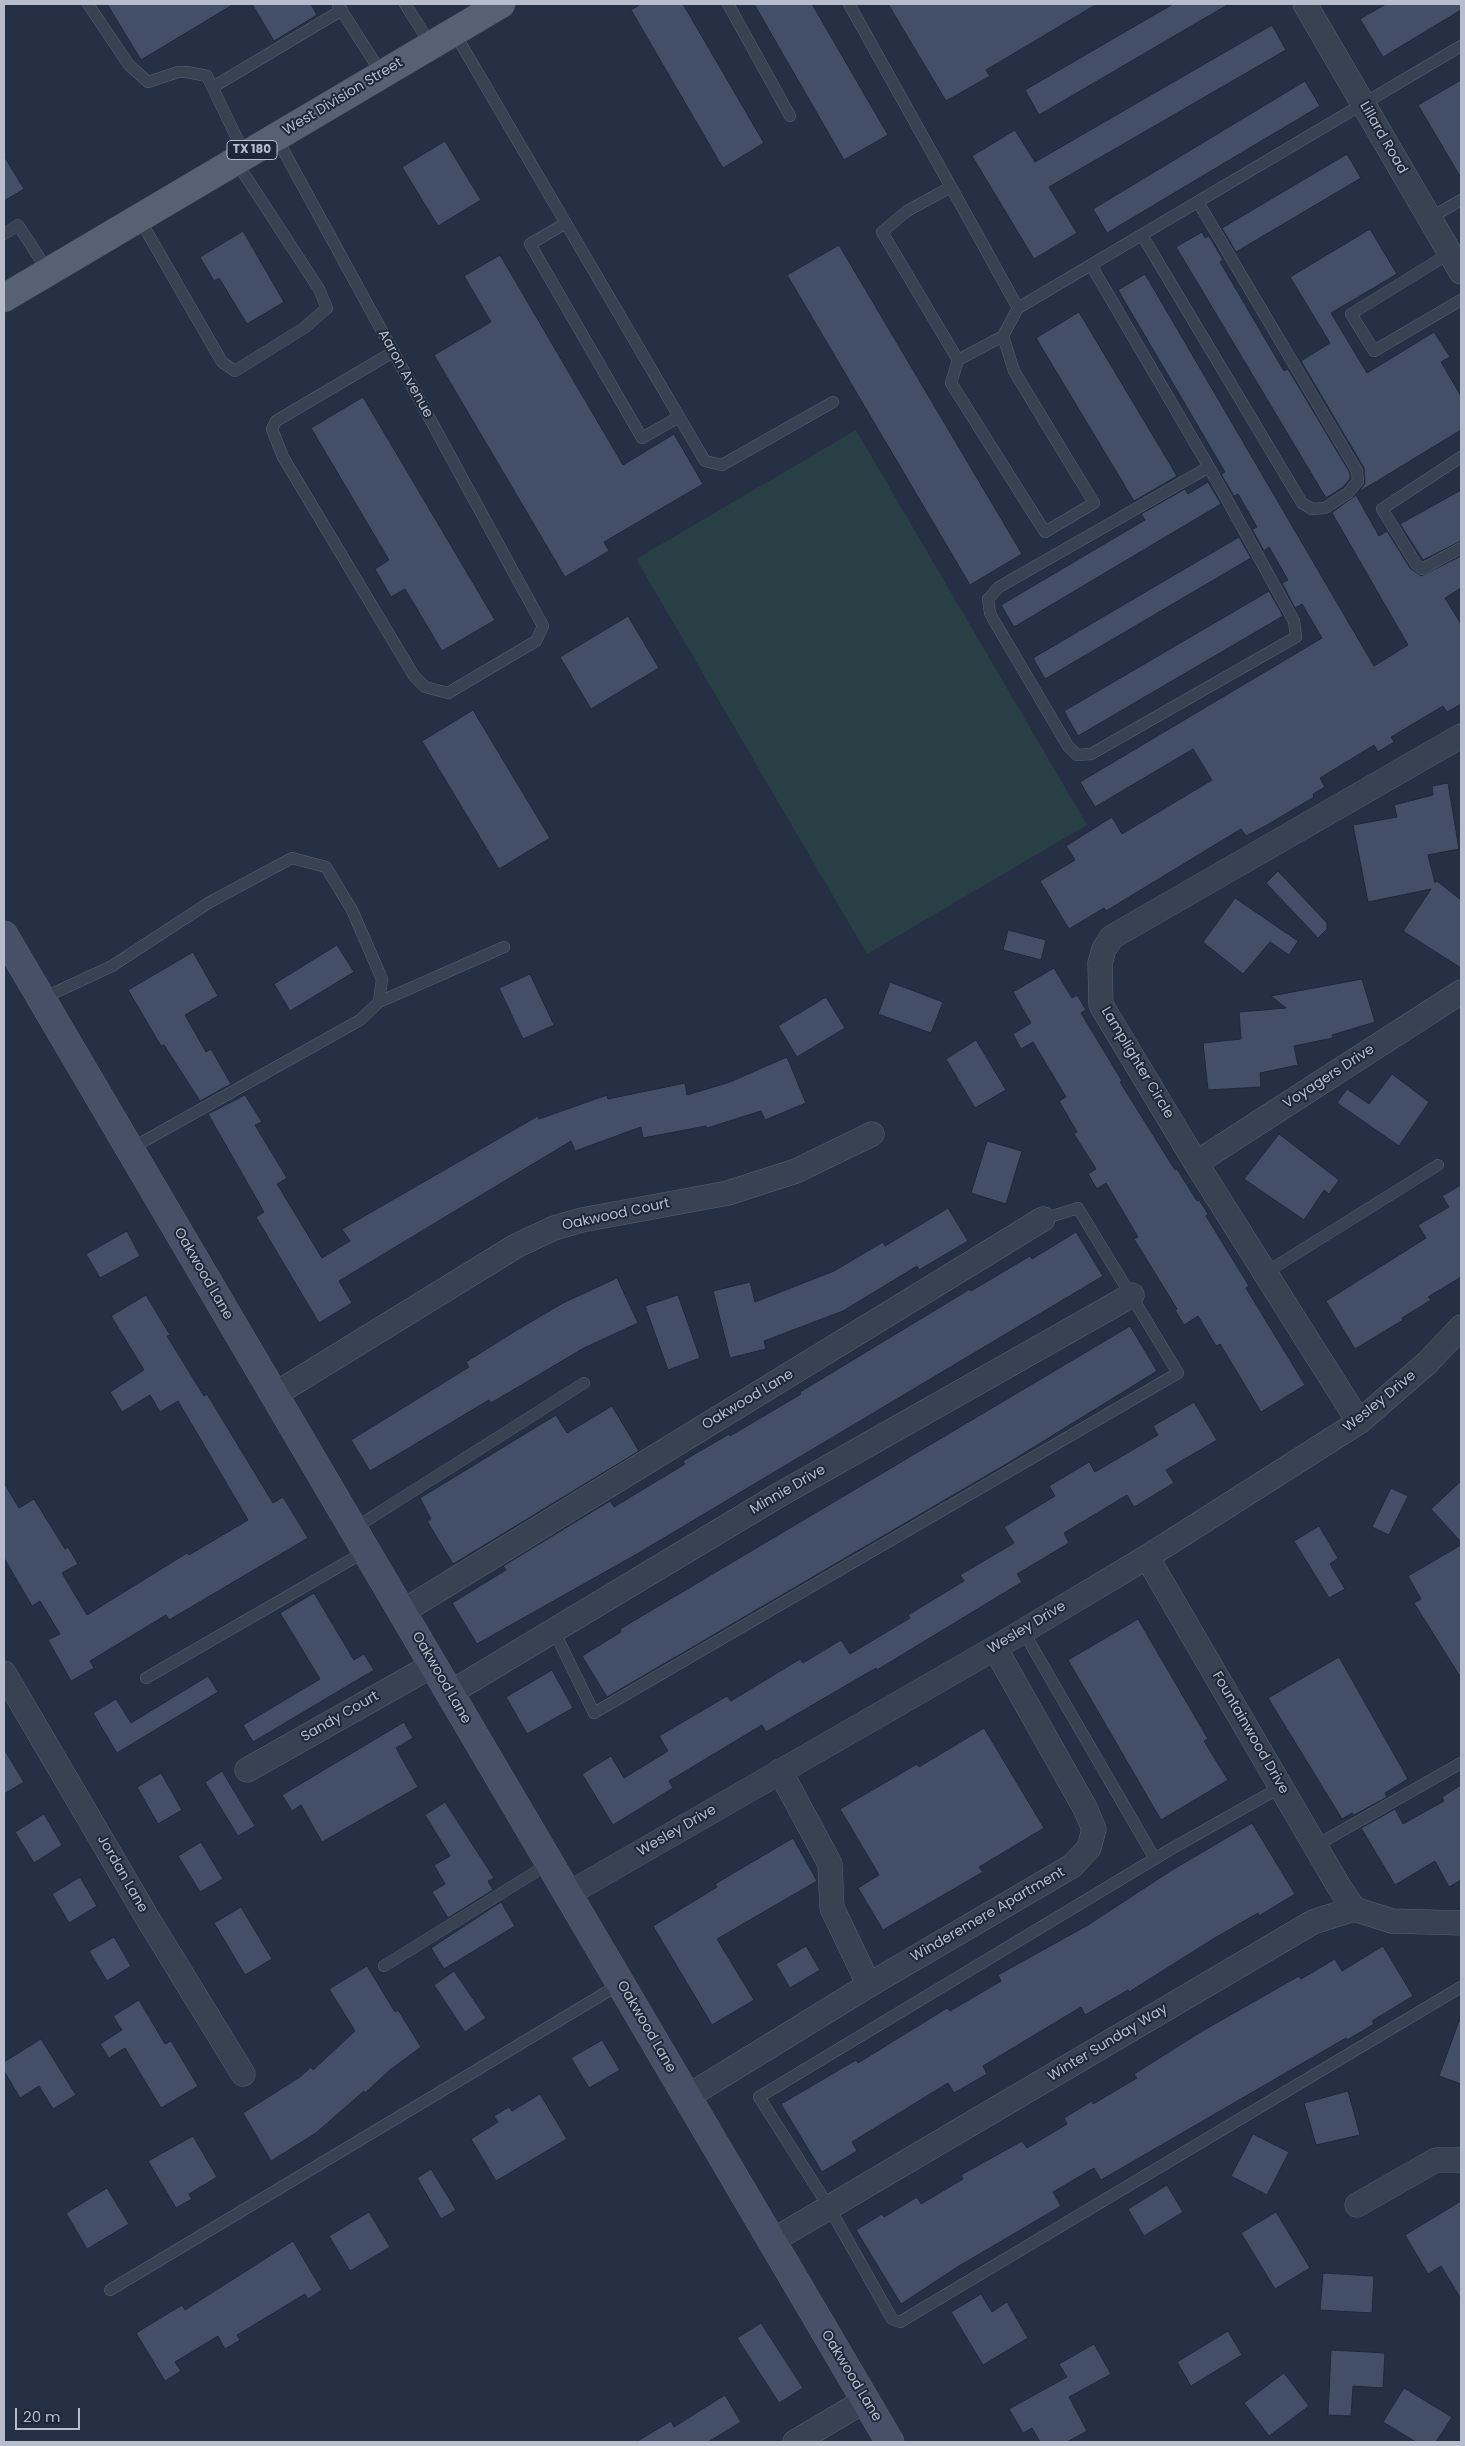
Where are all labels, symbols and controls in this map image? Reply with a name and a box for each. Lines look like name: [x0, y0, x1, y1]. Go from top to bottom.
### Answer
street label: West Division Street: [280, 55, 406, 139]
street label: Lillard Road: [1356, 99, 1410, 177]
road number: TX 180: [227, 140, 277, 160]
street label: Aaron Avenue: [374, 327, 436, 421]
street label: Lamplighter Circle: [1097, 1004, 1177, 1122]
street label: Voyagers Drive: [1280, 1041, 1378, 1113]
street label: Oakwood Court: [561, 1195, 671, 1235]
street label: Oakwood Lane: [170, 1225, 236, 1323]
street label: Oakwood Lane: [699, 1366, 797, 1434]
street label: Wesley Drive: [1340, 1368, 1420, 1436]
street label: Minnie Drive: [747, 1462, 829, 1518]
street label: Wesley Drive: [985, 1598, 1069, 1658]
street label: Oakwood Lane: [408, 1629, 474, 1727]
street label: Fountainwood Drive: [1208, 1669, 1292, 1797]
street label: Sandy Court: [298, 1688, 382, 1746]
street label: Wesley Drive: [634, 1802, 720, 1860]
street label: Jordan Lane: [93, 1832, 151, 1916]
street label: Winderemere Apartment: [908, 1864, 1068, 1966]
street label: Oakwood Lane: [613, 1978, 679, 2076]
street label: Winter Sunday Way: [1045, 2001, 1171, 2085]
street label: Oakwood Lane: [817, 2327, 885, 2425]
scale bar: [18, 2398, 82, 2430]
text: 20 m: [23, 2406, 61, 2427]

